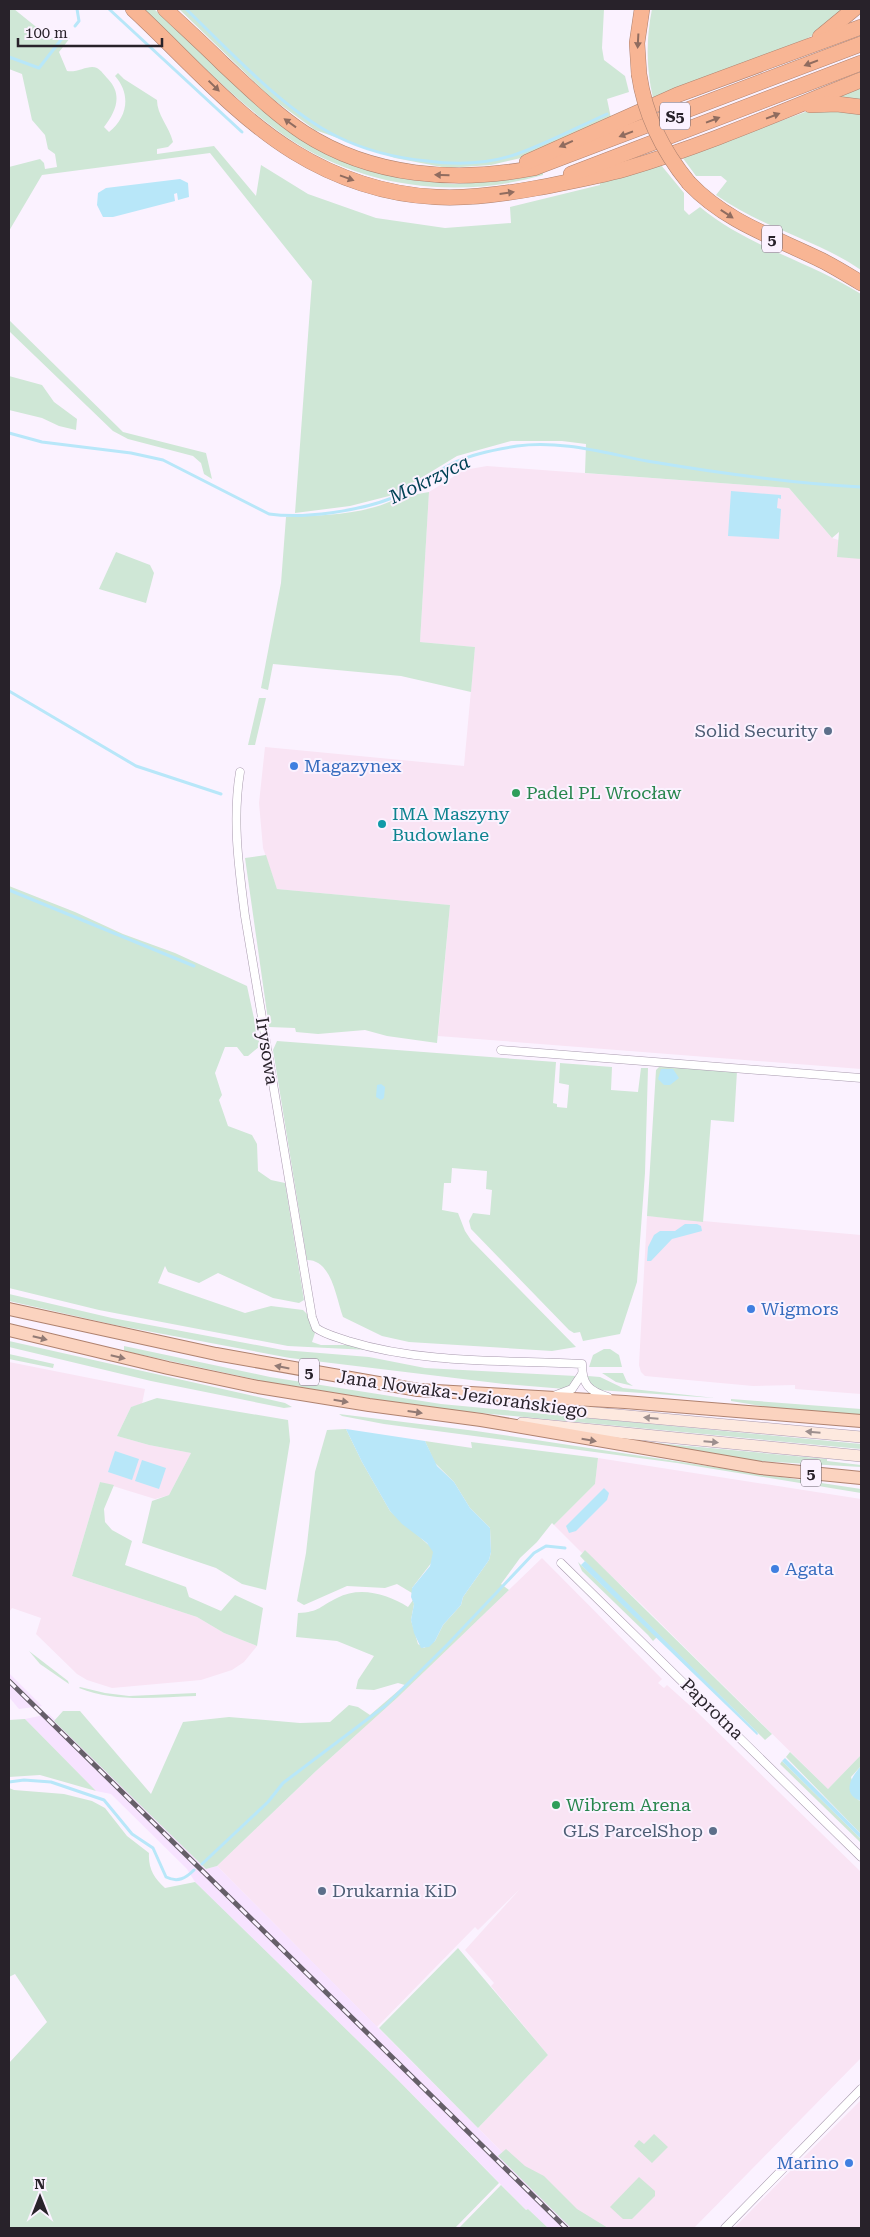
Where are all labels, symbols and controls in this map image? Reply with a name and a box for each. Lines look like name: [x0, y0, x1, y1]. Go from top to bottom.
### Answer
scale bar: [18, 15, 161, 47]
text: 100 m: [25, 24, 68, 42]
one-way arrow: [633, 33, 641, 49]
one-way arrow: [804, 60, 818, 68]
one-way arrow: [208, 80, 220, 92]
road number: S5: [660, 102, 690, 130]
one-way arrow: [765, 112, 780, 119]
one-way arrow: [706, 115, 720, 123]
one-way arrow: [283, 118, 297, 128]
one-way arrow: [619, 131, 634, 138]
one-way arrow: [558, 140, 573, 149]
one-way arrow: [433, 171, 449, 179]
one-way arrow: [340, 174, 355, 182]
one-way arrow: [499, 189, 515, 197]
one-way arrow: [720, 209, 733, 219]
road number: 5: [762, 225, 782, 252]
water label: Mokrzyca: [384, 450, 473, 509]
place label: Solid Security: [695, 720, 818, 741]
marker: Solid Security: [822, 725, 834, 737]
place label: Magazynex: [304, 755, 402, 776]
marker: Magazynex: [288, 760, 300, 772]
place label: Padel PL Wrocław: [526, 782, 681, 803]
marker: Padel PL Wrocław: [510, 787, 522, 799]
place label: IMA Maszyny Budowlane: [392, 803, 510, 845]
marker: IMA Maszyny Budowlane: [376, 818, 388, 830]
street label: Irysowa: [252, 1015, 283, 1087]
place label: Wigmors: [761, 1298, 839, 1319]
marker: Wigmors: [745, 1303, 757, 1315]
one-way arrow: [32, 1334, 47, 1342]
one-way arrow: [111, 1353, 126, 1361]
road number: 5: [299, 1358, 319, 1385]
one-way arrow: [274, 1363, 290, 1371]
street label: Jana Nowaka-Jeziorańskiego: [335, 1366, 589, 1421]
one-way arrow: [333, 1397, 349, 1405]
one-way arrow: [408, 1408, 424, 1416]
one-way arrow: [643, 1414, 659, 1422]
one-way arrow: [804, 1428, 820, 1436]
one-way arrow: [582, 1436, 598, 1444]
one-way arrow: [703, 1438, 719, 1446]
road number: 5: [801, 1460, 821, 1486]
place label: Agata: [785, 1558, 834, 1579]
marker: Agata: [769, 1563, 781, 1575]
street label: Paprotna: [677, 1674, 748, 1744]
place label: Wibrem Arena: [566, 1794, 691, 1815]
marker: Wibrem Arena: [550, 1799, 562, 1811]
place label: GLS ParcelShop: [563, 1820, 703, 1841]
marker: GLS ParcelShop: [707, 1825, 719, 1837]
place label: Drukarnia KiD: [332, 1880, 457, 1901]
marker: Drukarnia KiD: [316, 1885, 328, 1897]
place label: Marino: [776, 2152, 839, 2173]
marker: Marino: [843, 2157, 855, 2169]
north arrow: [15, 2172, 65, 2222]
text: N: [35, 2176, 46, 2192]

